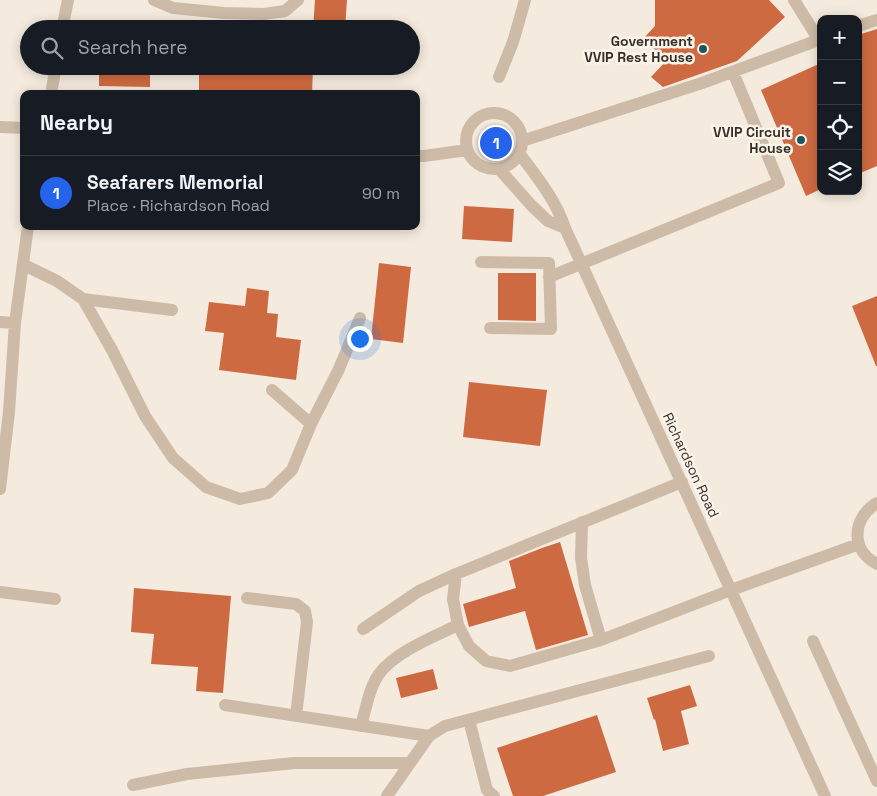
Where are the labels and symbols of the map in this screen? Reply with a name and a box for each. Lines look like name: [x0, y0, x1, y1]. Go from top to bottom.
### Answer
place label: Government VVIP Rest House: [584, 32, 693, 66]
marker: Government VVIP Rest House: [697, 43, 709, 55]
place label: VVIP Circuit House: [713, 123, 791, 157]
pin: 1: [480, 124, 512, 162]
marker: VVIP Circuit House: [795, 134, 807, 146]
your location: [347, 326, 373, 352]
street label: Richardson Road: [659, 410, 723, 520]

